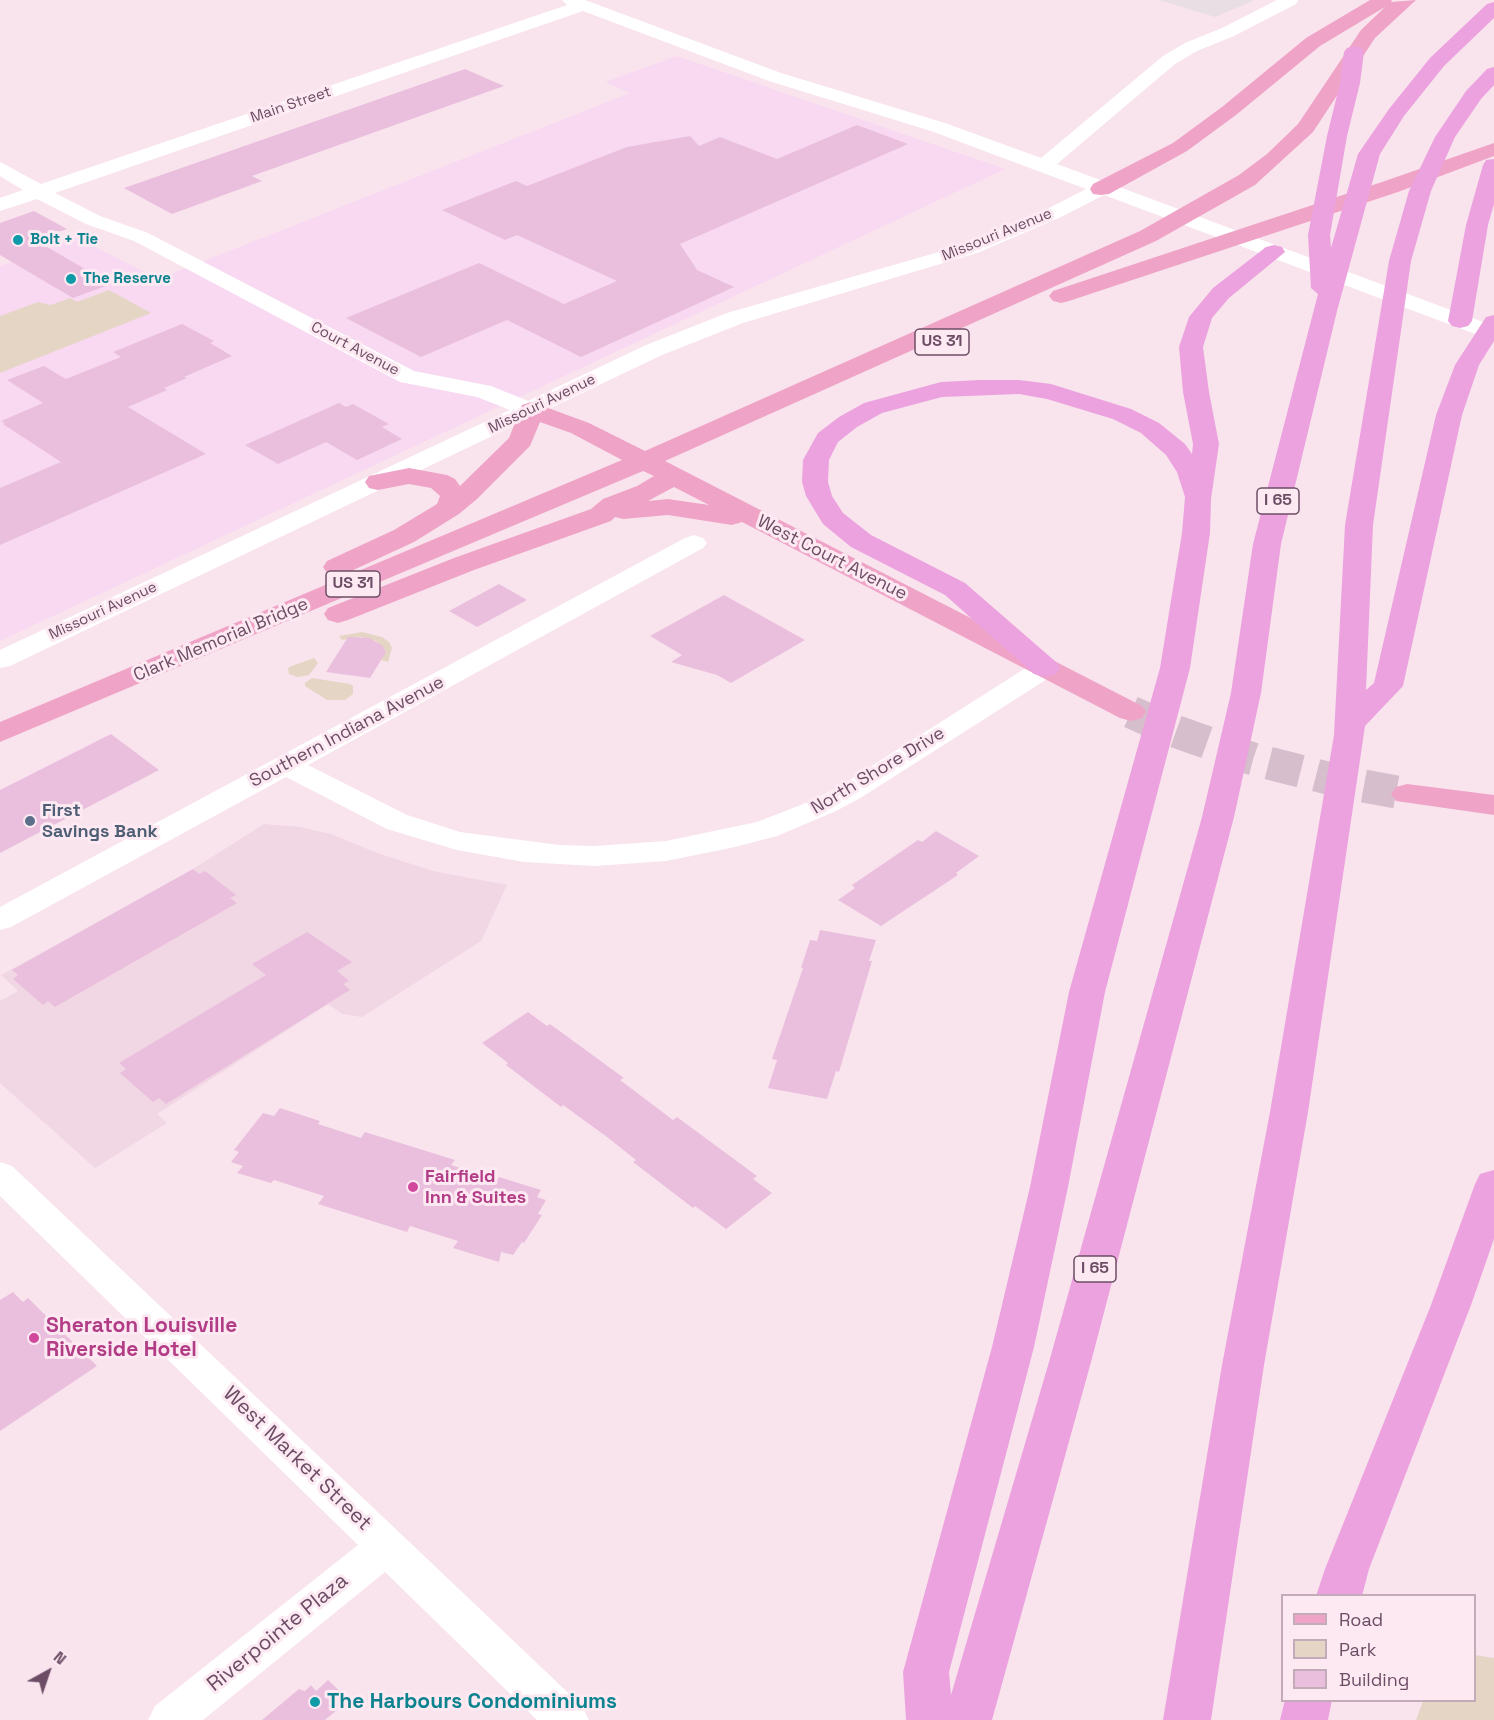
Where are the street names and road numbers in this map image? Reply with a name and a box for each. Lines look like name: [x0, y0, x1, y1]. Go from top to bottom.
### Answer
street label: Main Street: [248, 83, 334, 127]
street label: Missouri Avenue: [939, 205, 1055, 265]
street label: Court Avenue: [308, 318, 402, 380]
road number: US 31: [915, 329, 969, 355]
street label: Missouri Avenue: [485, 370, 599, 438]
road number: I 65: [1257, 488, 1299, 514]
street label: West Court Avenue: [753, 511, 911, 605]
road number: US 31: [326, 571, 380, 597]
street label: Missouri Avenue: [46, 578, 160, 644]
street label: Clark Memorial Bridge: [130, 593, 312, 687]
street label: Southern Indiana Avenue: [246, 672, 448, 792]
street label: North Shore Drive: [807, 723, 949, 819]
road number: I 65: [1074, 1256, 1116, 1282]
street label: West Market Street: [218, 1382, 376, 1536]
street label: Riverpointe Plaza: [203, 1569, 353, 1697]

